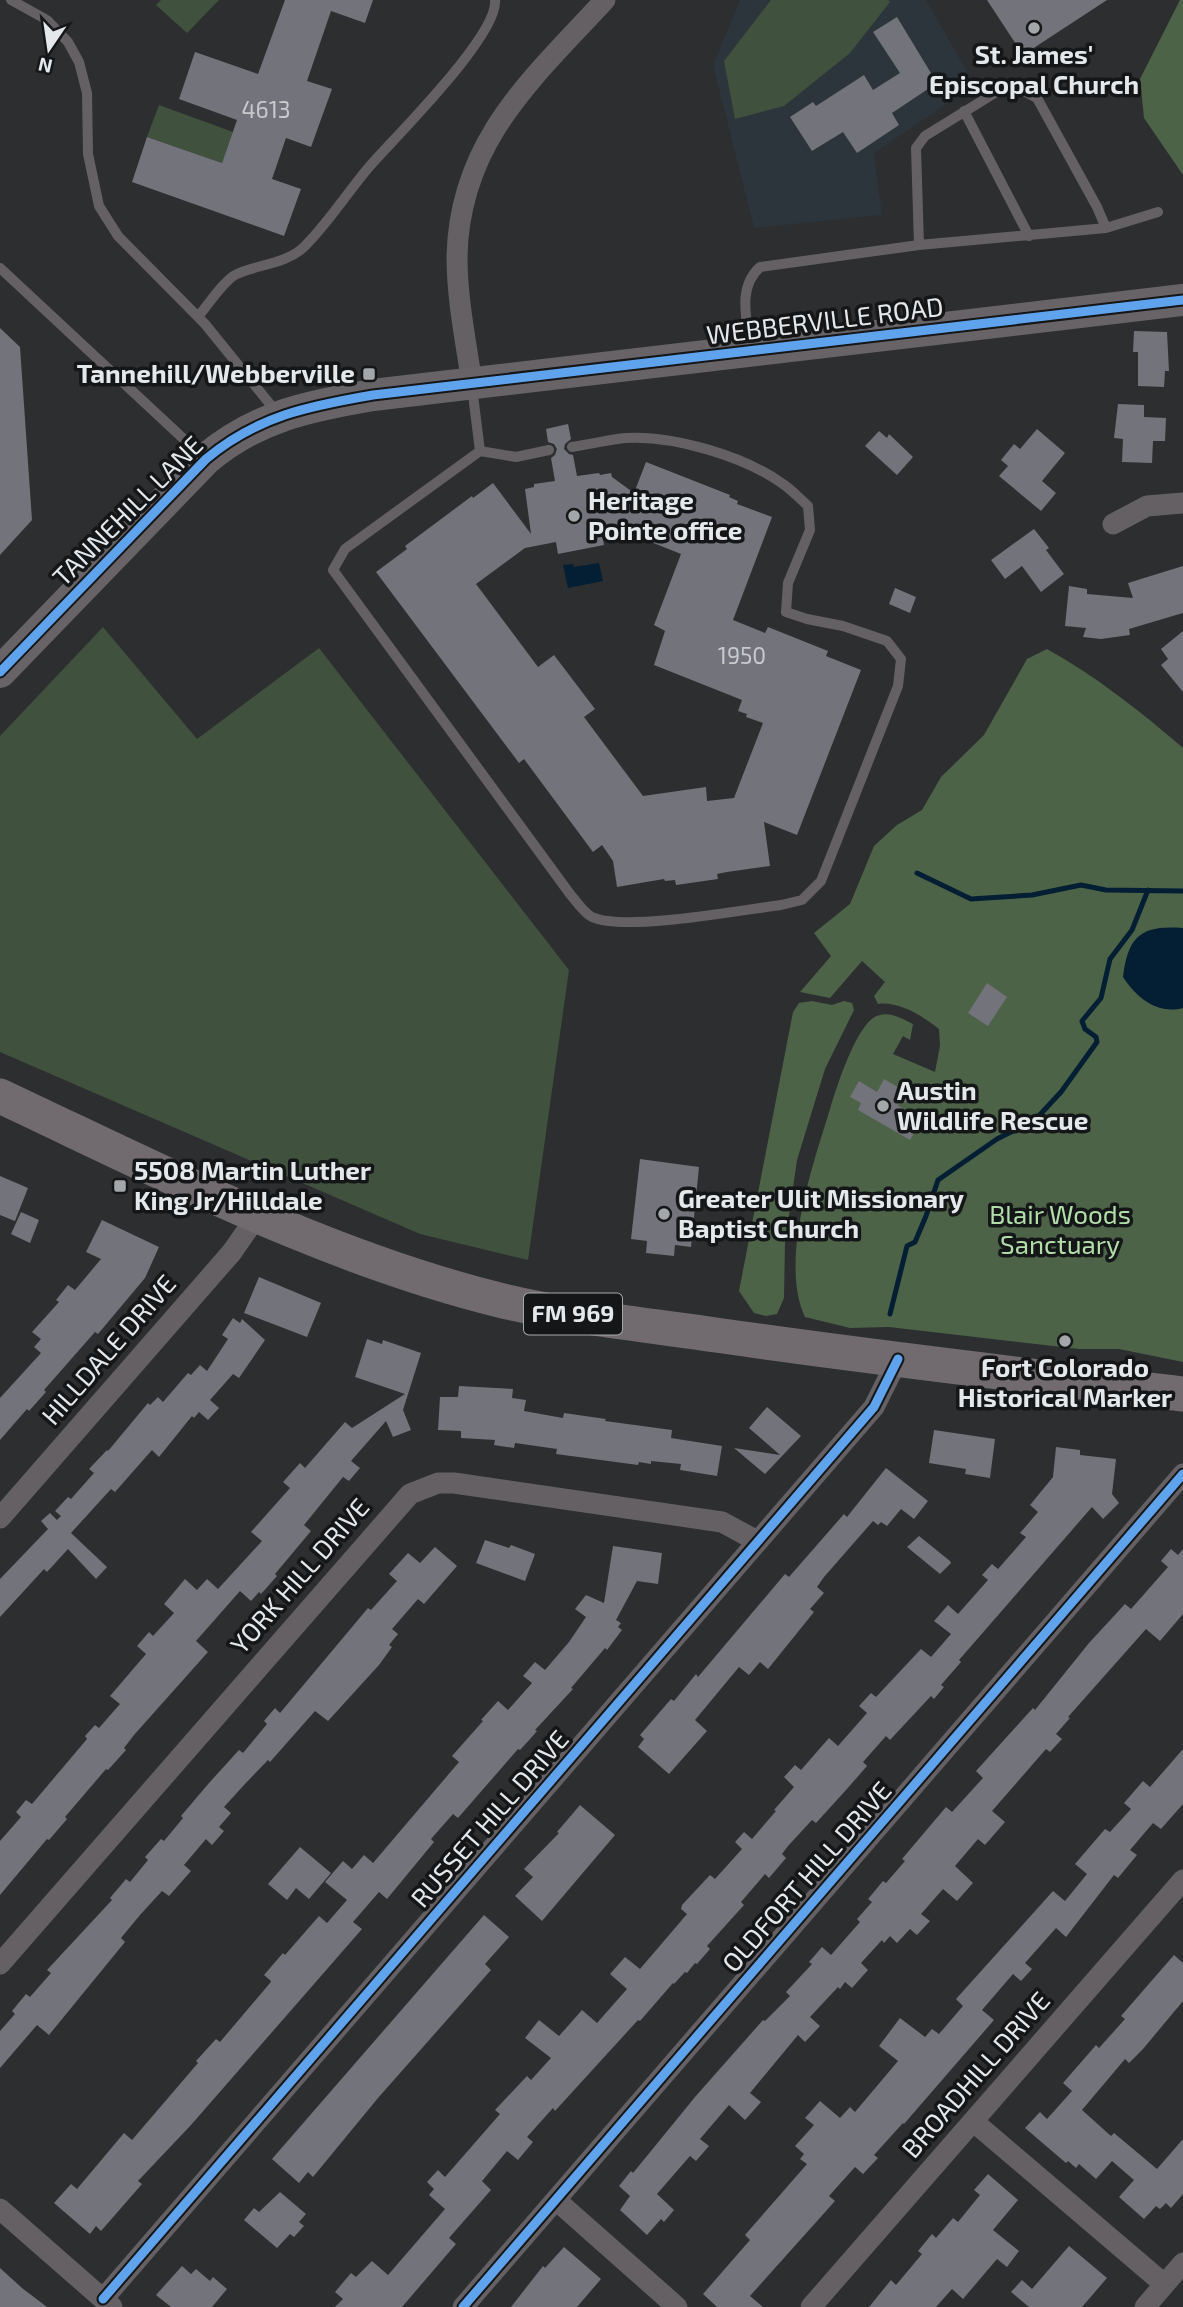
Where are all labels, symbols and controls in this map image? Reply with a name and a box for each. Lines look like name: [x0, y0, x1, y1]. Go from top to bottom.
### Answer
north arrow: [14, 14, 84, 84]
marker: St. James' Episcopal Church: [1026, 20, 1042, 36]
place label: St. James' Episcopal Church: [929, 38, 1139, 99]
text: N: [36, 53, 54, 79]
house number: 4613: [241, 95, 291, 123]
street label: WEBBERVILLE ROAD: [705, 290, 945, 349]
place label: Tannehill/Webberville: [77, 357, 355, 388]
marker: Tannehill/Webberville: [361, 366, 377, 382]
street label: TANNEHILL LANE: [45, 428, 208, 591]
place label: Heritage Pointe office: [588, 484, 742, 545]
marker: Heritage Pointe office: [566, 508, 582, 524]
house number: 1950: [718, 641, 766, 669]
place label: Austin Wildlife Rescue: [897, 1074, 1088, 1135]
marker: Austin Wildlife Rescue: [875, 1098, 891, 1114]
place label: 5508 Martin Luther King Jr/Hilldale: [134, 1154, 371, 1215]
marker: 5508 Martin Luther King Jr/Hilldale: [112, 1178, 128, 1194]
place label: Greater Ulit Missionary Baptist Church: [678, 1182, 964, 1243]
park label: Blair Woods Sanctuary: [989, 1198, 1131, 1259]
marker: Greater Ulit Missionary Baptist Church: [656, 1206, 672, 1222]
street label: HILLDALE DRIVE: [34, 1268, 181, 1430]
road number: FM 969: [524, 1294, 622, 1334]
marker: Fort Colorado Historical Marker: [1057, 1333, 1073, 1349]
place label: Fort Colorado Historical Marker: [958, 1351, 1172, 1412]
street label: YORK HILL DRIVE: [223, 1491, 375, 1659]
street label: RUSSET HILL DRIVE: [404, 1723, 574, 1913]
street label: OLDFORT HILL DRIVE: [715, 1775, 897, 1977]
street label: BROADHILL DRIVE: [894, 1985, 1055, 2163]

